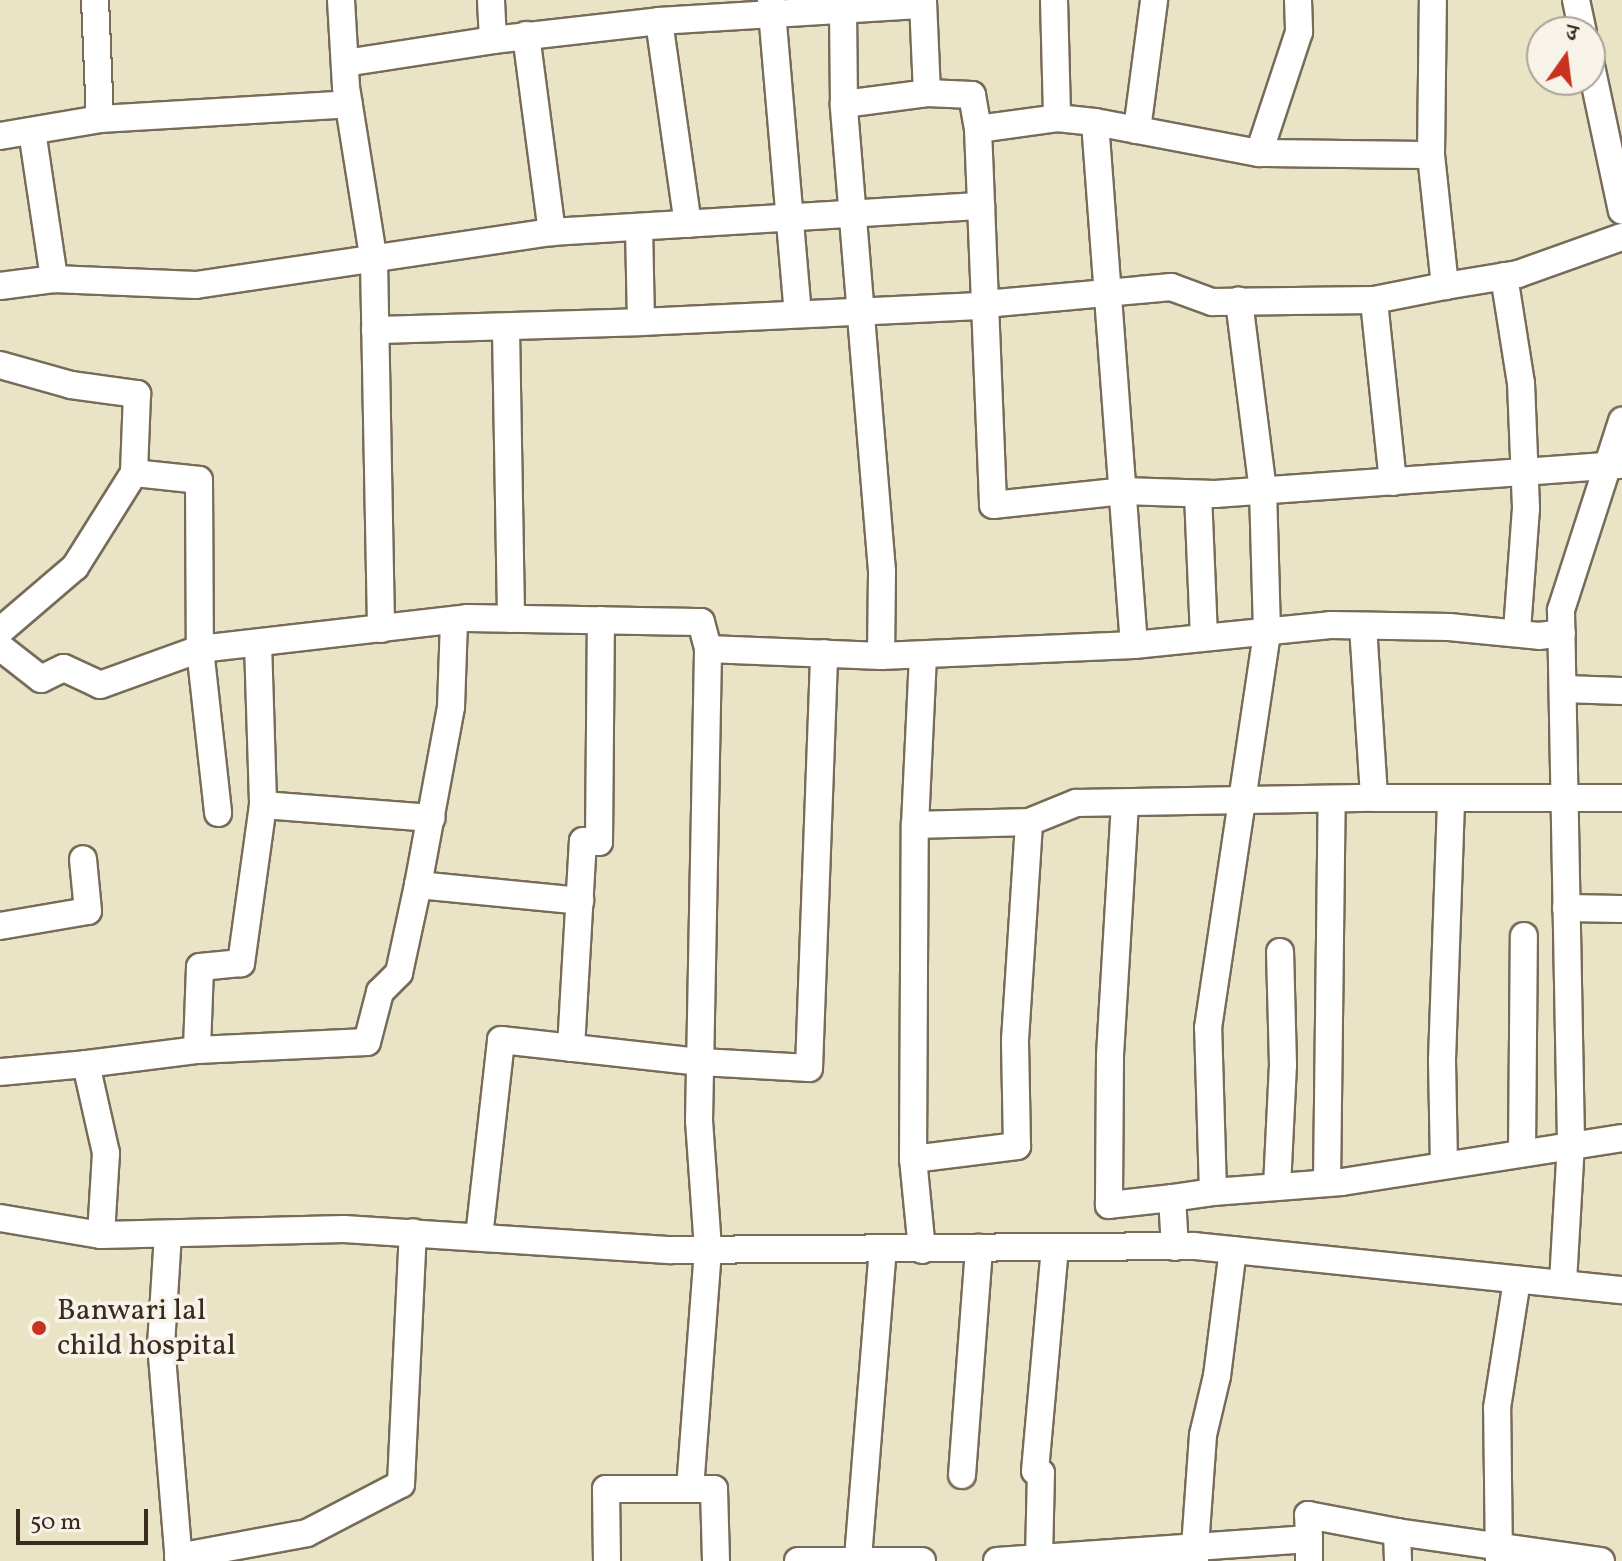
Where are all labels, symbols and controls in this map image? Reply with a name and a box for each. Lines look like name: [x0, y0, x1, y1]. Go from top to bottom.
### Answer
north arrow: [1526, 16, 1606, 96]
text: उ: [1562, 18, 1581, 51]
place label: Banwari lal child hospital: [57, 1293, 236, 1364]
marker: Banwari lal child hospital: [28, 1317, 50, 1339]
scale bar: [20, 1493, 152, 1543]
text: 50 m: [30, 1506, 82, 1540]

